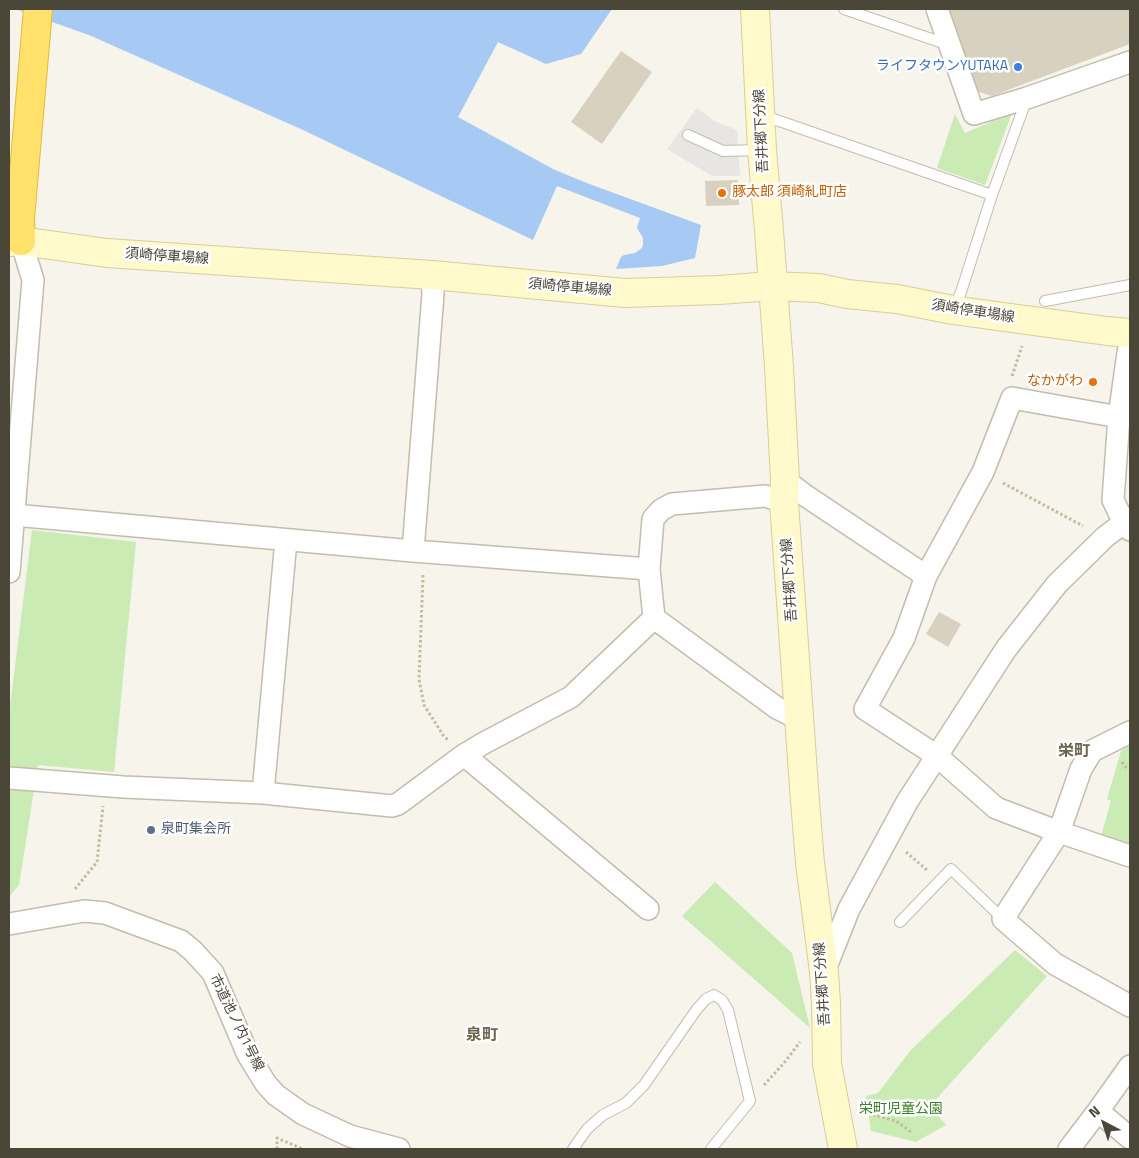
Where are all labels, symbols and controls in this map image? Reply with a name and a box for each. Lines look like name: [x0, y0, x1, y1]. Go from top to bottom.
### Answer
place label: ライフタウンYUTAKA: [876, 59, 1008, 75]
marker: ライフタウンYUTAKA: [1012, 61, 1024, 73]
street label: 吾井郷下分線: [751, 89, 773, 173]
place label: 豚太郎 須崎糺町店: [732, 185, 847, 201]
marker: 豚太郎 須崎糺町店: [716, 187, 728, 199]
street label: 須崎停車場線: [125, 246, 209, 268]
street label: 須崎停車場線: [527, 276, 613, 300]
street label: 須崎停車場線: [930, 297, 1016, 327]
place label: なかがわ: [1027, 374, 1083, 390]
marker: なかがわ: [1087, 376, 1099, 388]
street label: 吾井郷下分線: [779, 538, 801, 622]
district label: 栄町: [1058, 742, 1090, 762]
place label: 泉町集会所: [161, 822, 231, 838]
marker: 泉町集会所: [145, 824, 157, 836]
street label: 吾井郷下分線: [812, 942, 834, 1026]
street label: 市道池ノ内1号線: [205, 972, 267, 1074]
district label: 泉町: [466, 1026, 498, 1046]
north arrow: [1079, 1098, 1129, 1148]
text: N: [1084, 1100, 1104, 1122]
park label: 栄町児童公園: [859, 1102, 943, 1118]

